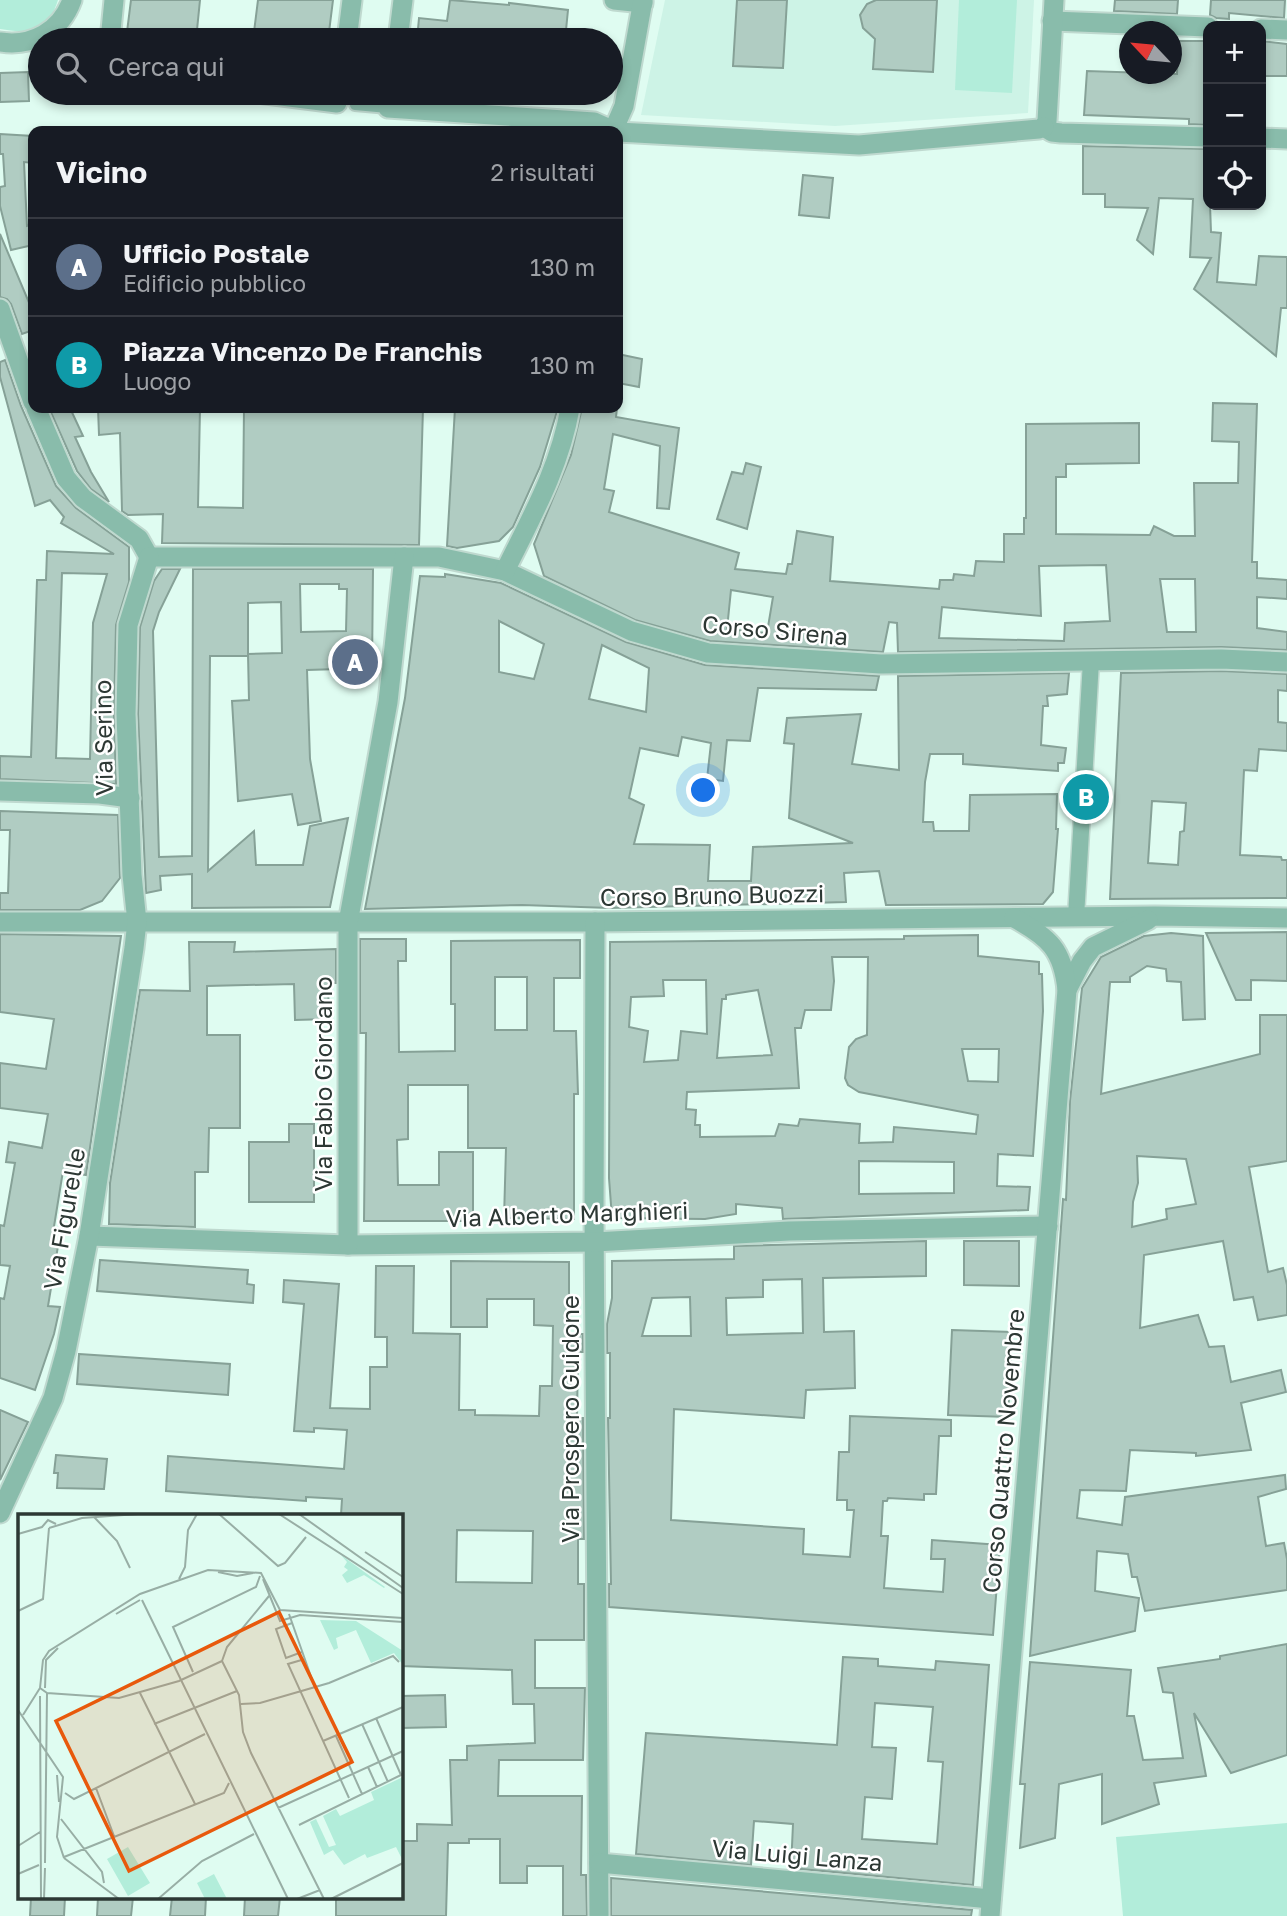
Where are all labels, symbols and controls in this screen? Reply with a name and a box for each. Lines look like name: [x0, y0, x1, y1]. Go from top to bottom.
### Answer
north arrow: [1119, 21, 1182, 84]
map controls: [1203, 21, 1266, 210]
button: +: [1203, 21, 1266, 84]
search box: [28, 28, 623, 105]
icon: search: [52, 48, 90, 86]
text: Cerca qui: [108, 51, 225, 82]
button: −: [1203, 84, 1266, 147]
button: locate: [1203, 147, 1266, 210]
text: Vicino: [56, 154, 147, 190]
text: 2 risultati: [490, 158, 595, 186]
text: Ufficio Postale: [123, 238, 309, 269]
text: A: [71, 253, 87, 281]
text: 130 m: [530, 253, 595, 281]
text: Edificio pubblico: [123, 269, 306, 297]
text: Piazza Vincenzo De Franchis: [123, 336, 482, 367]
text: B: [71, 351, 87, 379]
text: 130 m: [530, 351, 595, 379]
text: Luogo: [123, 367, 191, 395]
street label: Corso Sirena: [701, 609, 849, 650]
pin: A: [332, 636, 378, 688]
street label: Via Serino: [87, 680, 118, 796]
pin: B: [1063, 771, 1109, 823]
your location: [686, 773, 720, 807]
street label: Corso Bruno Buozzi: [599, 878, 824, 911]
street label: Via Fabio Giordano: [308, 976, 337, 1192]
street label: Via Figurelle: [37, 1145, 90, 1292]
street label: Via Alberto Marghieri: [445, 1195, 689, 1232]
street label: Via Prospero Guidone: [555, 1295, 584, 1543]
street label: Corso Quattro Novembre: [976, 1307, 1029, 1594]
inset map: [18, 1514, 402, 1898]
street label: Via Luigi Lanza: [710, 1833, 884, 1876]

